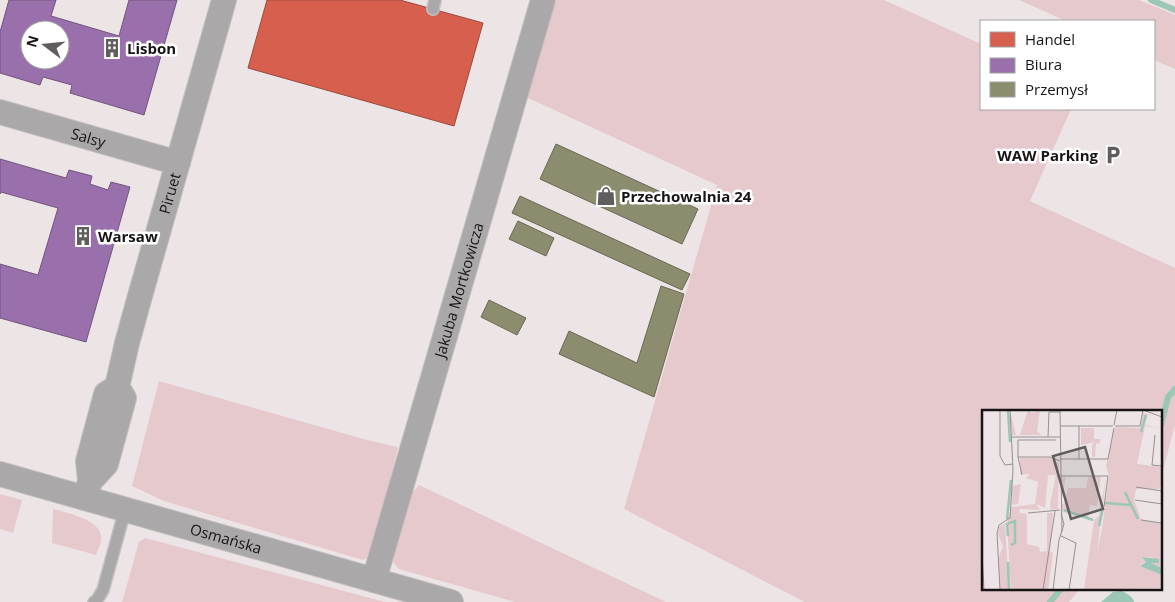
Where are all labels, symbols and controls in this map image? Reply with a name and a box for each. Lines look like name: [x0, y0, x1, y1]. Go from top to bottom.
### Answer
north arrow: [20, 20, 70, 70]
legend: [980, 20, 1155, 110]
text: Handel: [1025, 29, 1075, 49]
text: N: [21, 33, 43, 49]
building icon: Lisbon: [101, 37, 123, 59]
place label: Lisbon: [127, 38, 176, 58]
text: Biura: [1025, 54, 1062, 74]
text: Przemysł: [1025, 79, 1088, 99]
street label: Salsy: [69, 123, 109, 152]
parking icon: WAW Parking: [1102, 144, 1124, 166]
place label: WAW Parking: [997, 145, 1099, 165]
street label: Piruet: [154, 170, 185, 216]
shop icon: Przechowalnia 24: [595, 185, 617, 207]
place label: Przechowalnia 24: [621, 186, 752, 206]
street label: Jakuba Mortkowicza: [429, 220, 488, 362]
building icon: Warsaw: [72, 225, 94, 247]
place label: Warsaw: [98, 226, 158, 246]
inset map: [982, 410, 1162, 590]
street label: Osmańska: [188, 518, 264, 558]

